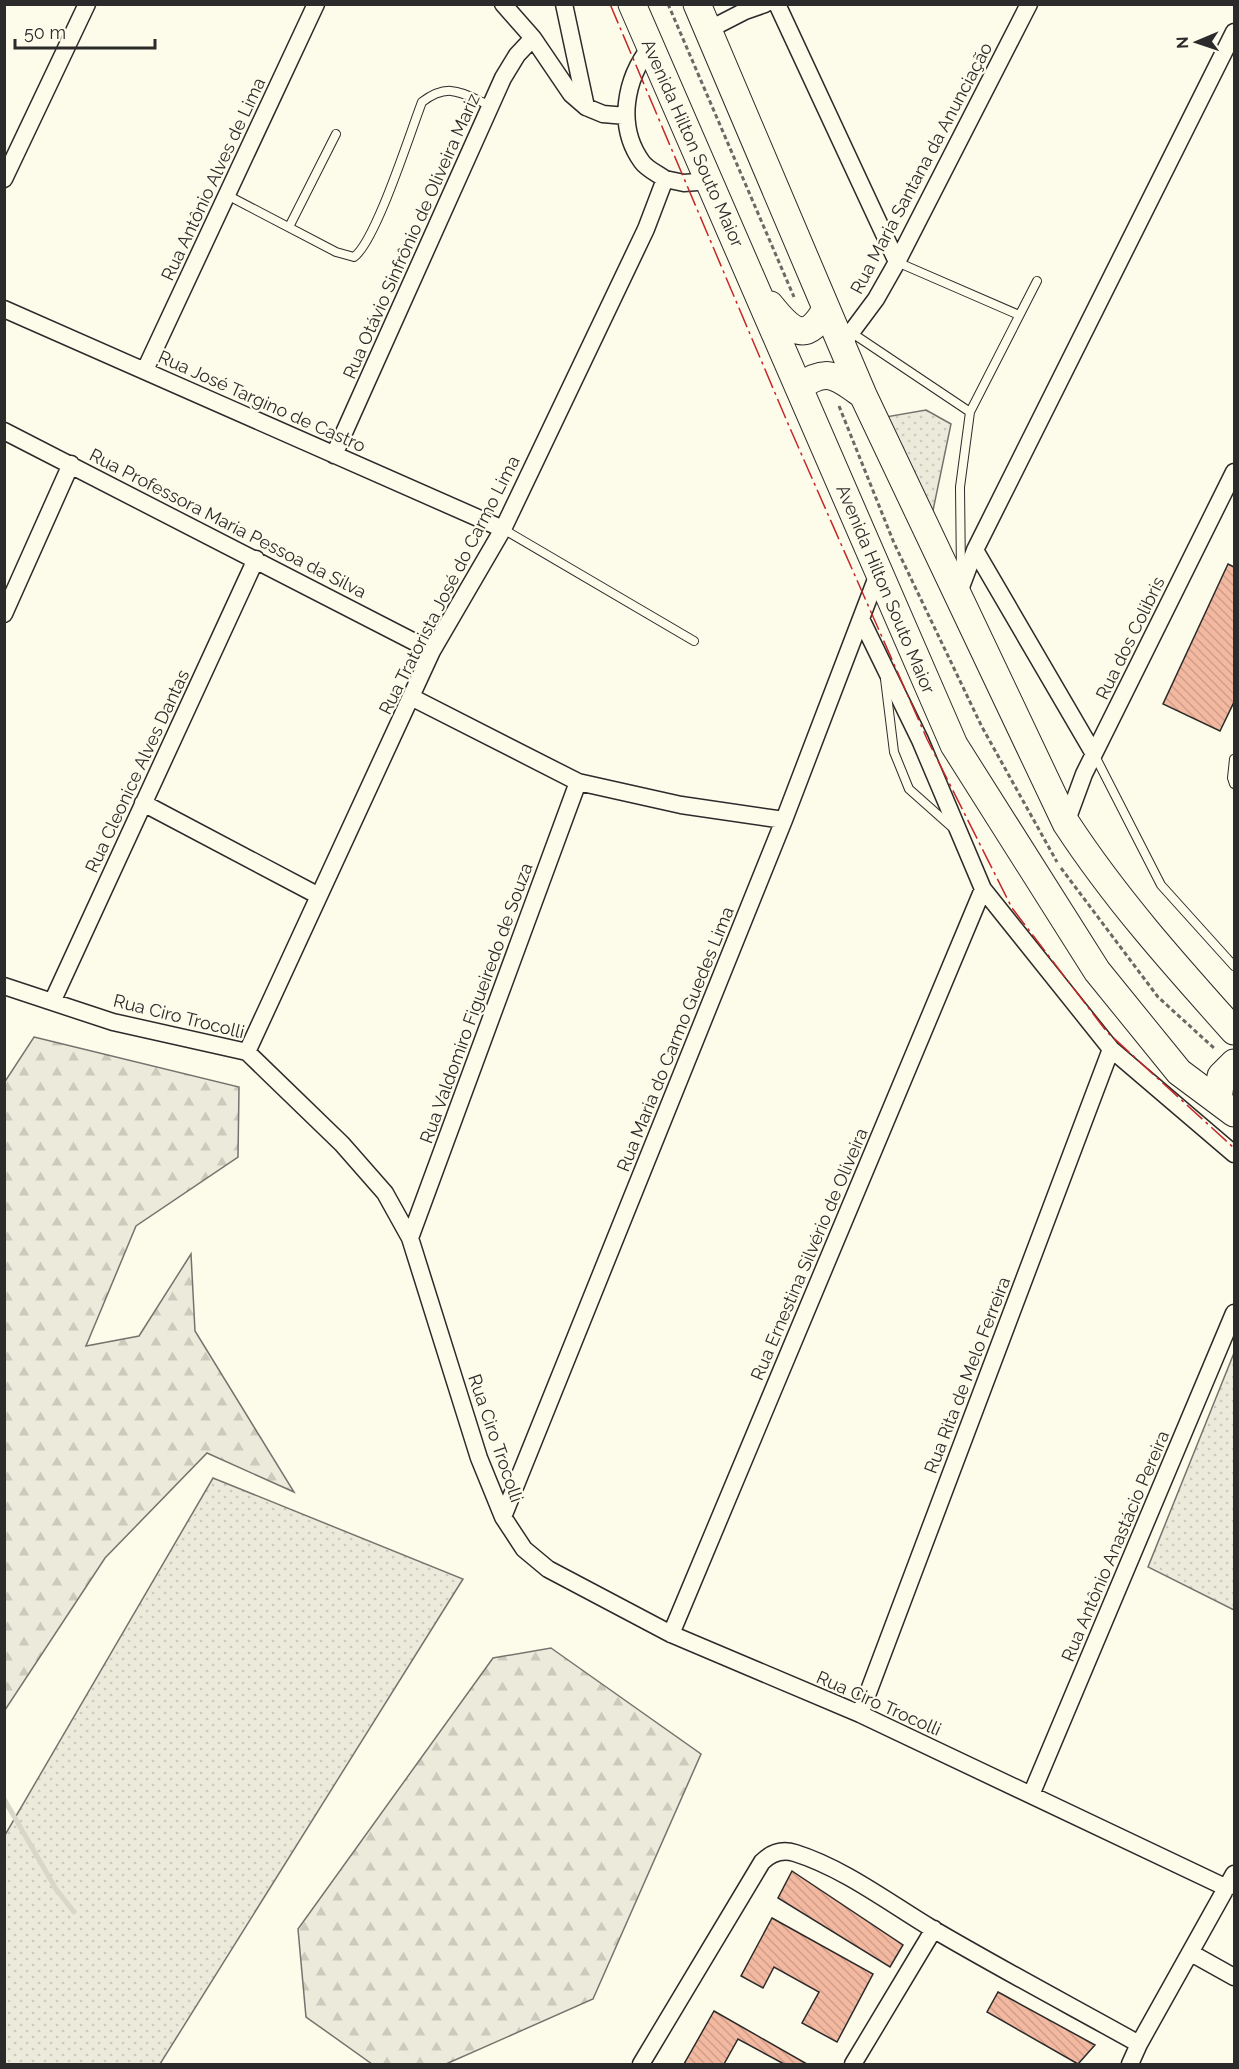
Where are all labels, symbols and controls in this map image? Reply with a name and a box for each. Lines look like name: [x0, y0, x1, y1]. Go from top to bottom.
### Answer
scale bar: [15, 12, 154, 50]
north arrow: [1167, 12, 1227, 72]
text: 50 m: [24, 22, 66, 43]
street label: Avenida Hilton Souto Maior: [638, 36, 749, 251]
text: N: [1173, 36, 1192, 49]
street label: Rua Maria Santana da Anunciação: [846, 38, 997, 297]
street label: Rua Antônio Alves de Lima: [157, 74, 269, 284]
street label: Rua Otávio Sinfrônio de Oliveira Mariz: [338, 90, 484, 382]
street label: Rua José Targino de Castro: [155, 346, 369, 456]
street label: Rua Professora Maria Pessoa da Silva: [86, 444, 370, 602]
street label: Rua Tratorista José do Carmo Lima: [374, 452, 524, 718]
street label: Avenida Hilton Souto Maior: [832, 481, 940, 697]
street label: Rua dos Colibris: [1091, 573, 1169, 703]
street label: Rua Cleonice Alves Dantas: [81, 666, 193, 876]
street label: Rua Valdomiro Figueiredo de Souza: [415, 860, 537, 1146]
street label: Rua Maria do Carmo Guedes Lima: [612, 904, 738, 1174]
street label: Rua Ciro Trocolli: [111, 990, 247, 1042]
street label: Rua Ernestina Silvério de Oliveira: [746, 1125, 872, 1383]
street label: Rua Rita de Melo Ferreira: [920, 1274, 1014, 1476]
street label: Rua Ciro Trocolli: [464, 1371, 528, 1505]
street label: Rua Antônio Anastácio Pereira: [1057, 1427, 1173, 1665]
street label: Rua Ciro Trocolli: [813, 1666, 945, 1740]

